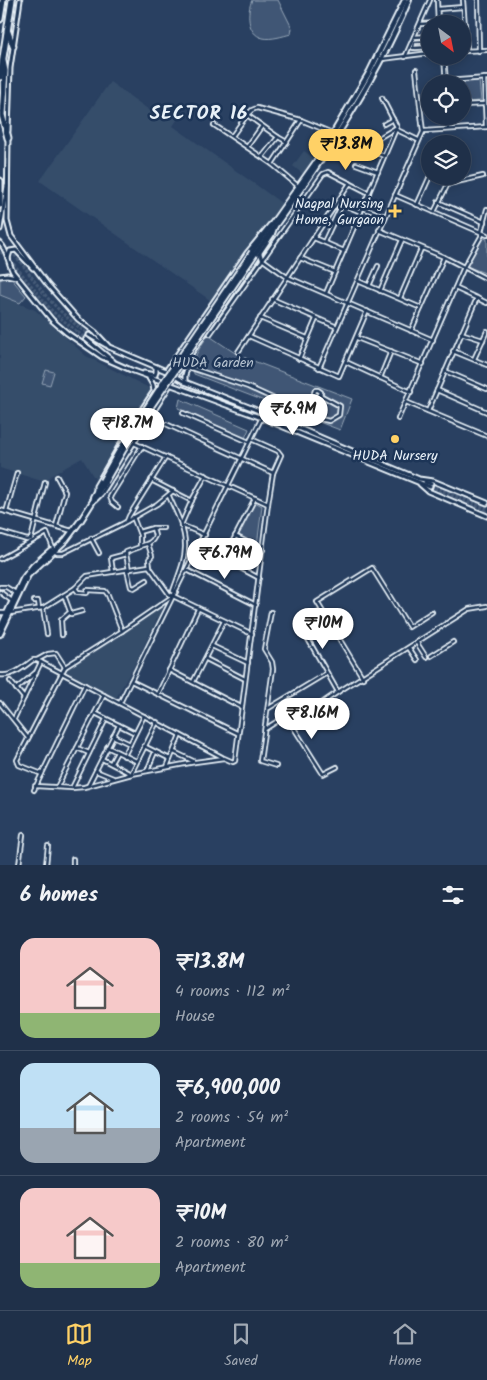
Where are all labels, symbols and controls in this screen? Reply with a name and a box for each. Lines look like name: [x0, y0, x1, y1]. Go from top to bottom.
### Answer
north arrow: [421, 15, 471, 65]
map controls: [421, 15, 471, 185]
button: locate: [421, 75, 471, 125]
district label: SECTOR 16: [150, 99, 248, 129]
pin: ₹13.8M: [305, 128, 387, 171]
text: ₹13.8M: [320, 132, 372, 157]
button: layers: [421, 135, 471, 185]
place label: Nagpal Nursing Home, Gurgaon: [295, 193, 384, 231]
marker: Nagpal Nursing Home, Gurgaon: [388, 204, 402, 218]
park label: HUDA Garden: [172, 352, 254, 374]
pin: ₹6.9M: [258, 394, 328, 436]
text: ₹6.9M: [270, 397, 316, 422]
pin: ₹18.7M: [86, 408, 168, 450]
text: ₹18.7M: [101, 411, 153, 436]
marker: HUDA Nursery: [389, 433, 401, 445]
place label: HUDA Nursery: [352, 445, 438, 467]
pin: ₹6.79M: [184, 538, 266, 580]
text: ₹6.79M: [198, 541, 252, 566]
pin: ₹10M: [293, 608, 353, 650]
text: ₹10M: [303, 611, 343, 636]
pin: ₹8.16M: [271, 698, 353, 740]
text: ₹8.16M: [286, 701, 338, 726]
text: 6 homes: [20, 879, 98, 912]
icon: filters: [439, 881, 467, 909]
text: ₹13.8M: [175, 946, 244, 979]
icon: home: [60, 958, 120, 1018]
text: 4 rooms · 112 m²: [175, 979, 290, 1004]
text: House: [175, 1004, 215, 1029]
text: ₹6,900,000: [175, 1072, 280, 1105]
icon: home: [60, 1083, 120, 1143]
text: 2 rooms · 54 m²: [175, 1105, 288, 1130]
text: Apartment: [175, 1130, 246, 1155]
text: ₹10M: [175, 1197, 226, 1230]
icon: home: [60, 1208, 120, 1268]
text: 2 rooms · 80 m²: [175, 1230, 288, 1255]
text: Apartment: [175, 1255, 246, 1280]
tab: Map: [65, 1320, 93, 1372]
tab: Saved: [224, 1320, 258, 1372]
tab: Home: [388, 1320, 422, 1372]

